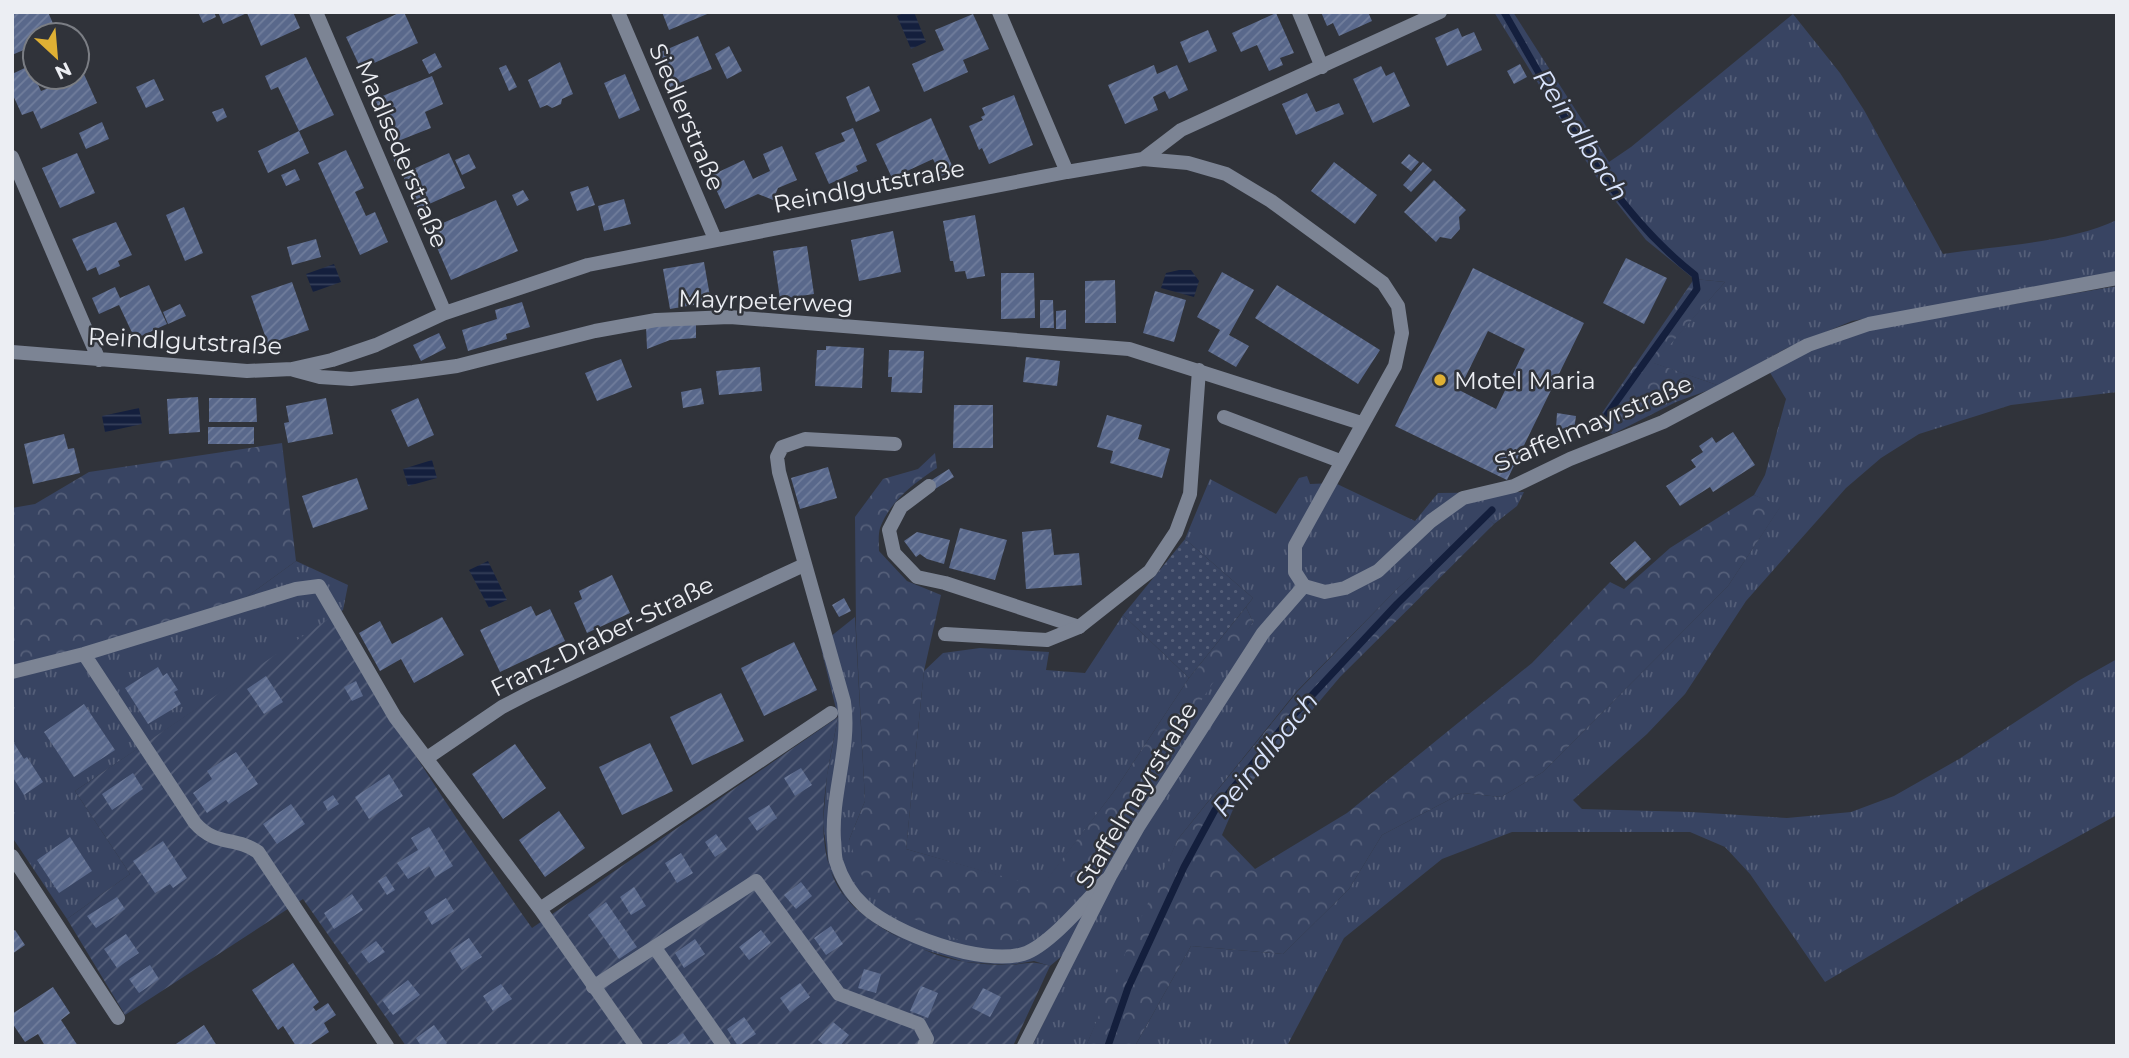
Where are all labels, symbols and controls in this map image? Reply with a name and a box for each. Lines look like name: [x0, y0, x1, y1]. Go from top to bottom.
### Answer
north arrow: [21, 21, 91, 91]
street label: Siedlerstraße: [643, 39, 731, 195]
street label: Madlsederstraße: [349, 56, 455, 252]
text: N: [51, 57, 75, 85]
water label: Reindlbach: [1526, 63, 1636, 207]
street label: Reindlgutstraße: [771, 153, 967, 219]
street label: Mayrpeterweg: [678, 283, 854, 319]
street label: Reindlgutstraße: [87, 321, 283, 361]
place label: Motel Maria: [1454, 366, 1596, 395]
street label: Staffelmayrstraße: [1490, 368, 1696, 478]
marker: Motel Maria: [1432, 372, 1448, 388]
street label: Franz-Draber-Straße: [486, 569, 718, 703]
water label: Reindlbach: [1205, 685, 1325, 823]
street label: Staffelmayrstraße: [1069, 697, 1203, 893]

